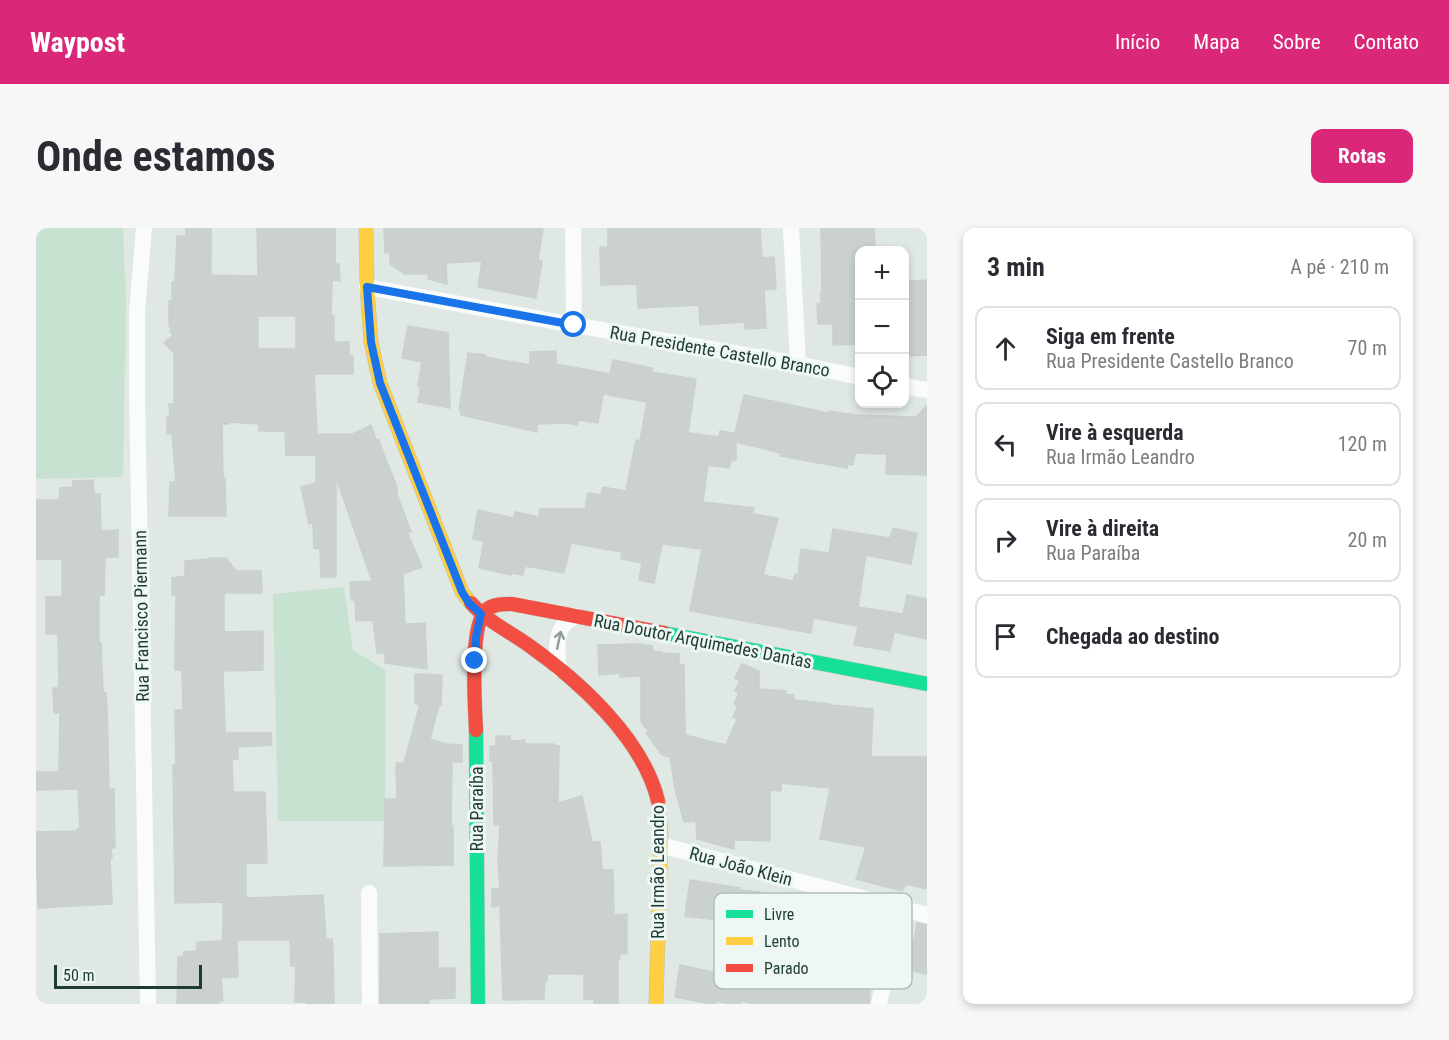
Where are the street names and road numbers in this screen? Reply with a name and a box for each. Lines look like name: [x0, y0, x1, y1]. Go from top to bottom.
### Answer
street label: Rua Presidente Castello Branco: [608, 321, 832, 381]
street label: Rua Francisco Piermann: [129, 530, 153, 702]
street label: Rua Doutor Arquimedes Dantas: [592, 610, 814, 672]
street label: Rua Paraíba: [466, 767, 487, 852]
street label: Rua Irmão Leandro: [647, 805, 668, 939]
street label: Rua João Klein: [687, 842, 795, 890]

